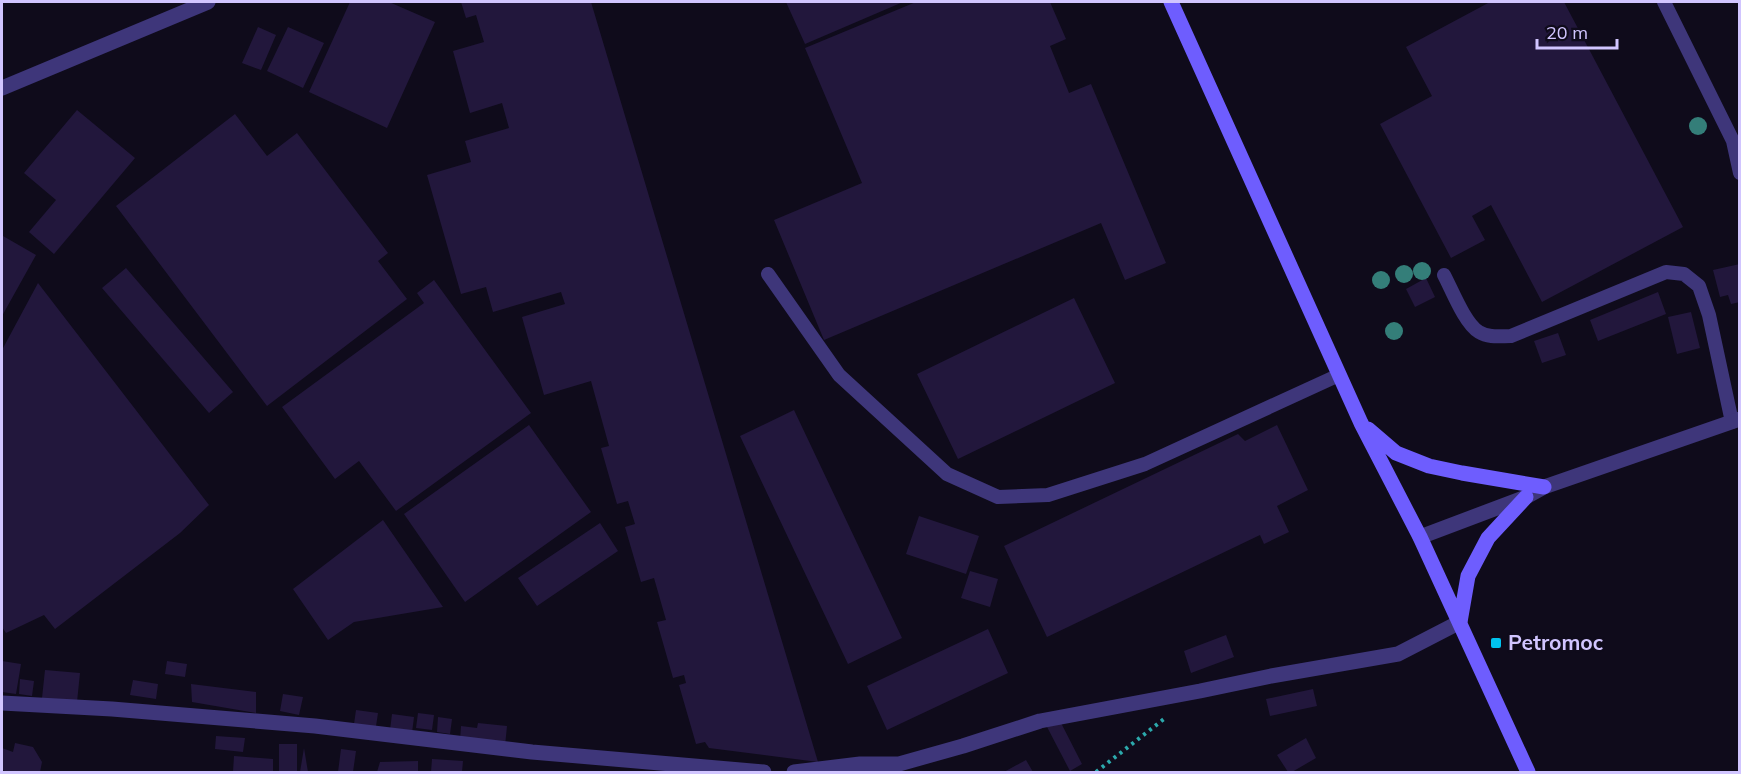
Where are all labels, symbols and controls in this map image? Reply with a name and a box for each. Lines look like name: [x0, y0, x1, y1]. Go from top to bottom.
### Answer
scale bar: [1537, 12, 1616, 50]
text: 20 m: [1546, 21, 1588, 44]
place label: Petromoc: [1508, 629, 1603, 655]
marker: Petromoc: [1489, 636, 1503, 650]

